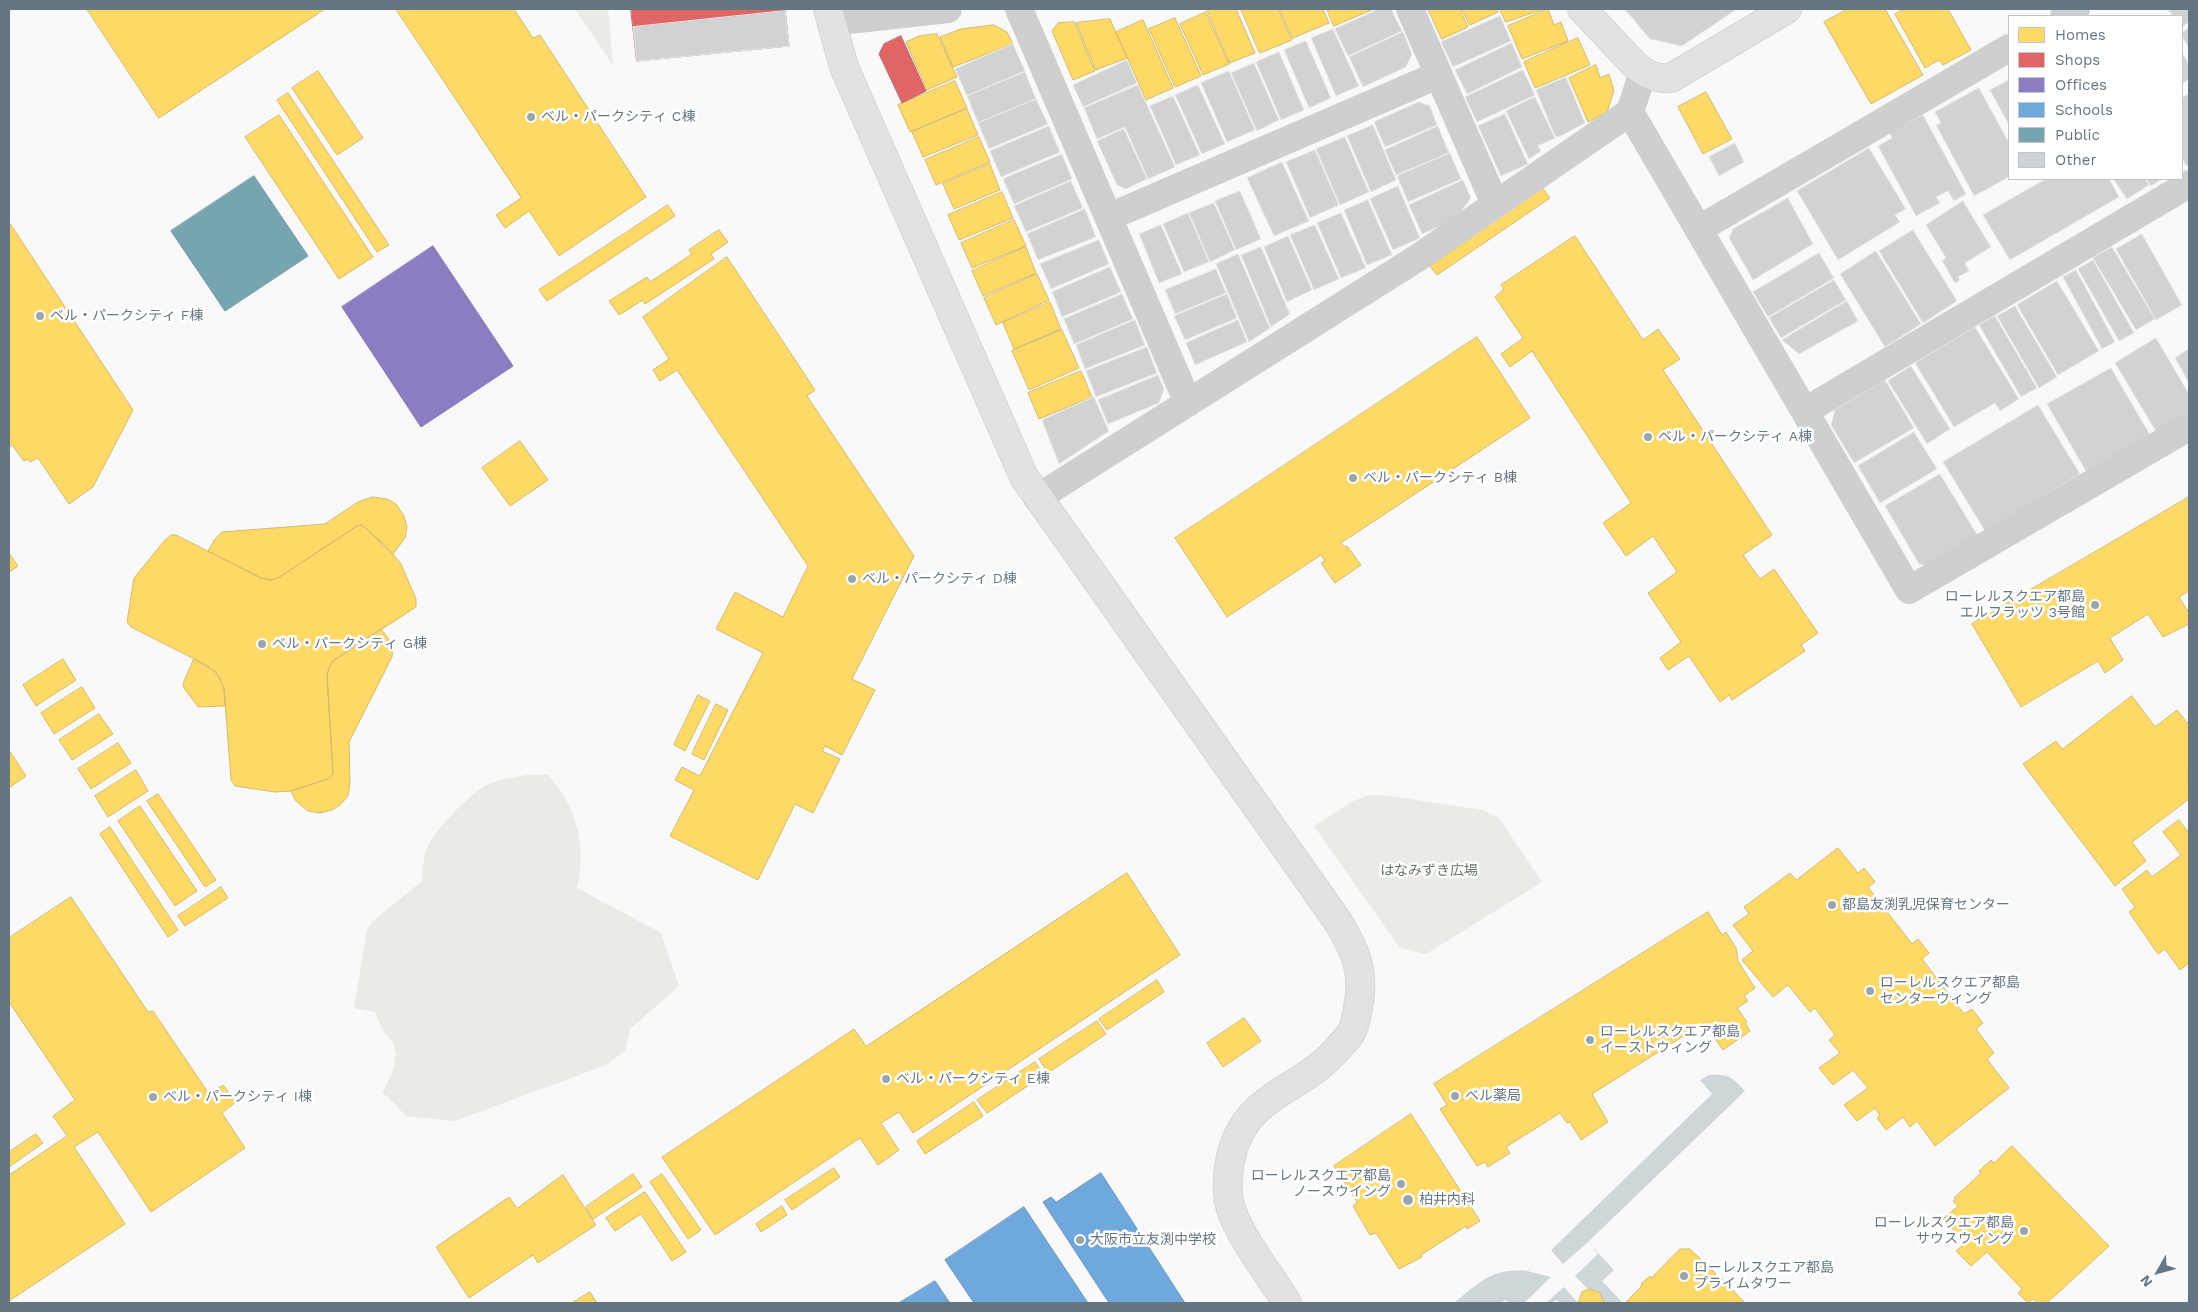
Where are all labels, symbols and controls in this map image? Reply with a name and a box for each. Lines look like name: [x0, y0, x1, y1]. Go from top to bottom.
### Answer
legend: [2008, 15, 2183, 180]
text: Homes: [2055, 26, 2106, 44]
text: Shops: [2055, 51, 2100, 69]
text: Offices: [2055, 76, 2107, 94]
text: Schools: [2055, 101, 2113, 119]
place label: ベル・パークシティ C棟: [541, 109, 695, 125]
marker: ベル・パークシティ C棟: [525, 111, 537, 123]
text: Public: [2055, 126, 2100, 144]
text: Other: [2055, 151, 2097, 169]
place label: ベル・パークシティ F棟: [50, 308, 203, 324]
marker: ベル・パークシティ F棟: [34, 310, 46, 322]
place label: ベル・パークシティ A棟: [1658, 429, 1812, 445]
marker: ベル・パークシティ A棟: [1642, 431, 1654, 443]
place label: ベル・パークシティ B棟: [1363, 470, 1517, 486]
marker: ベル・パークシティ B棟: [1347, 472, 1359, 484]
place label: ベル・パークシティ D棟: [862, 571, 1017, 587]
marker: ベル・パークシティ D棟: [846, 573, 858, 585]
place label: ローレルスクエア都島 エルフラッツ 3号館: [1945, 589, 2085, 622]
marker: ローレルスクエア都島 エルフラッツ 3号館: [2089, 599, 2101, 611]
place label: ベル・パークシティ G棟: [272, 636, 427, 652]
marker: ベル・パークシティ G棟: [256, 638, 268, 650]
park label: はなみずき広場: [1380, 863, 1478, 879]
place label: 都島友渕乳児保育センター: [1842, 897, 2010, 913]
marker: 都島友渕乳児保育センター: [1826, 899, 1838, 911]
place label: ローレルスクエア都島 センターウィング: [1880, 975, 2020, 1008]
marker: ローレルスクエア都島 センターウィング: [1864, 985, 1876, 997]
place label: ローレルスクエア都島 イーストウィング: [1600, 1024, 1740, 1056]
marker: ローレルスクエア都島 イーストウィング: [1584, 1034, 1596, 1046]
place label: ベル・パークシティ E棟: [896, 1071, 1050, 1087]
marker: ベル・パークシティ E棟: [880, 1073, 892, 1085]
place label: ベル薬局: [1465, 1088, 1521, 1104]
place label: ベル・パークシティ I棟: [163, 1089, 312, 1105]
marker: ベル薬局: [1449, 1090, 1461, 1102]
marker: ベル・パークシティ I棟: [147, 1091, 159, 1103]
place label: ローレルスクエア都島 ノースウイング: [1251, 1168, 1391, 1200]
marker: ローレルスクエア都島 ノースウイング: [1395, 1178, 1407, 1190]
place label: 柏井内科: [1419, 1192, 1475, 1208]
marker: 柏井内科: [1401, 1193, 1415, 1207]
place label: ローレルスクエア都島 サウスウィング: [1874, 1215, 2014, 1248]
marker: ローレルスクエア都島 サウスウィング: [2018, 1225, 2030, 1237]
place label: 大阪市立友渕中学校: [1090, 1232, 1216, 1248]
marker: 大阪市立友渕中学校: [1074, 1234, 1086, 1246]
north arrow: [2133, 1247, 2183, 1297]
place label: ローレルスクエア都島 プライムタワー: [1694, 1260, 1834, 1292]
marker: ローレルスクエア都島 プライムタワー: [1678, 1270, 1690, 1282]
text: N: [2137, 1272, 2156, 1290]

